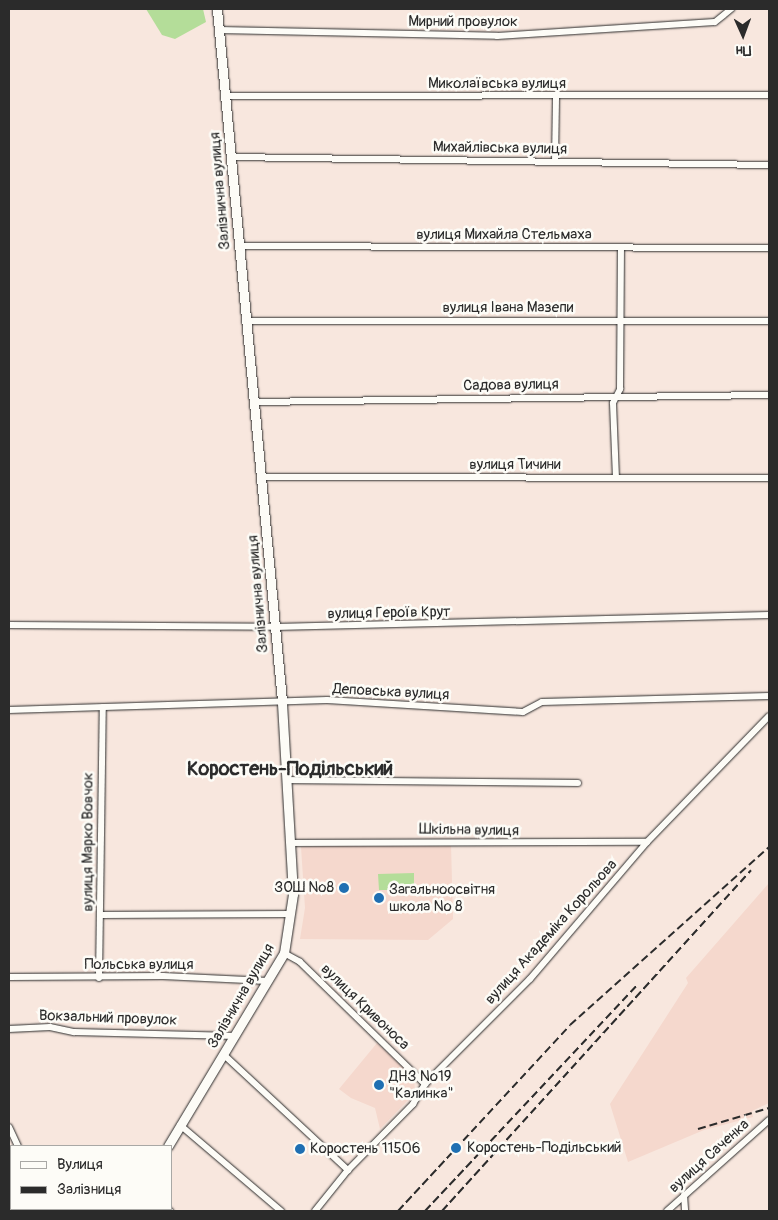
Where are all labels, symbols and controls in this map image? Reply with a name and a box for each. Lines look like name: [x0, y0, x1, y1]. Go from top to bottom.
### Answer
north arrow: [718, 10, 768, 60]
street label: Мирний провулок: [408, 13, 518, 31]
text: Пн: [736, 42, 752, 59]
street label: Миколаївська вулиця: [428, 75, 566, 93]
street label: Залізнична вулиця: [206, 131, 234, 251]
street label: Михайлівська вулиця: [433, 138, 567, 158]
street label: вулиця Михайла Стельмаха: [416, 226, 592, 244]
street label: вулиця Івана Мазепи: [442, 299, 574, 317]
street label: Садова вулиця: [463, 375, 559, 395]
street label: вулиця Тичини: [469, 456, 561, 474]
street label: Залізнична вулиця: [244, 534, 272, 654]
street label: вулиця Героїв Крут: [327, 603, 451, 623]
street label: Деповська вулиця: [332, 680, 450, 704]
district label: Коростень-Подільський: [187, 756, 393, 780]
street label: вулиця Марко Вовчок: [79, 772, 97, 912]
street label: Шкільна вулиця: [419, 820, 519, 840]
street label: вулиця Академіка Корольова: [481, 856, 621, 1008]
place label: ЗОШ №8: [274, 879, 334, 897]
place label: Загальноосвітня школа № 8: [389, 880, 495, 915]
marker: ЗОШ №8: [338, 882, 350, 894]
marker: Загальноосвітня школа № 8: [373, 892, 385, 904]
street label: Залізнична вулиця: [204, 940, 278, 1052]
street label: Польська вулиця: [84, 956, 194, 974]
street label: вулиця Кривоноса: [317, 960, 413, 1054]
street label: Вокзальний провулок: [39, 1007, 177, 1029]
place label: ДНЗ №19 "Калинка": [389, 1067, 454, 1102]
marker: ДНЗ №19 "Калинка": [373, 1079, 385, 1091]
street label: вулиця Саченка: [665, 1115, 753, 1197]
place label: Коростень-Подільський: [467, 1139, 621, 1157]
place label: Коростень 11506: [310, 1140, 421, 1158]
marker: Коростень-Подільський: [449, 1141, 463, 1155]
marker: Коростень 11506: [294, 1143, 306, 1155]
legend: [10, 1145, 172, 1210]
text: Вулиця: [57, 1155, 103, 1174]
text: Залізниця: [57, 1180, 121, 1199]

